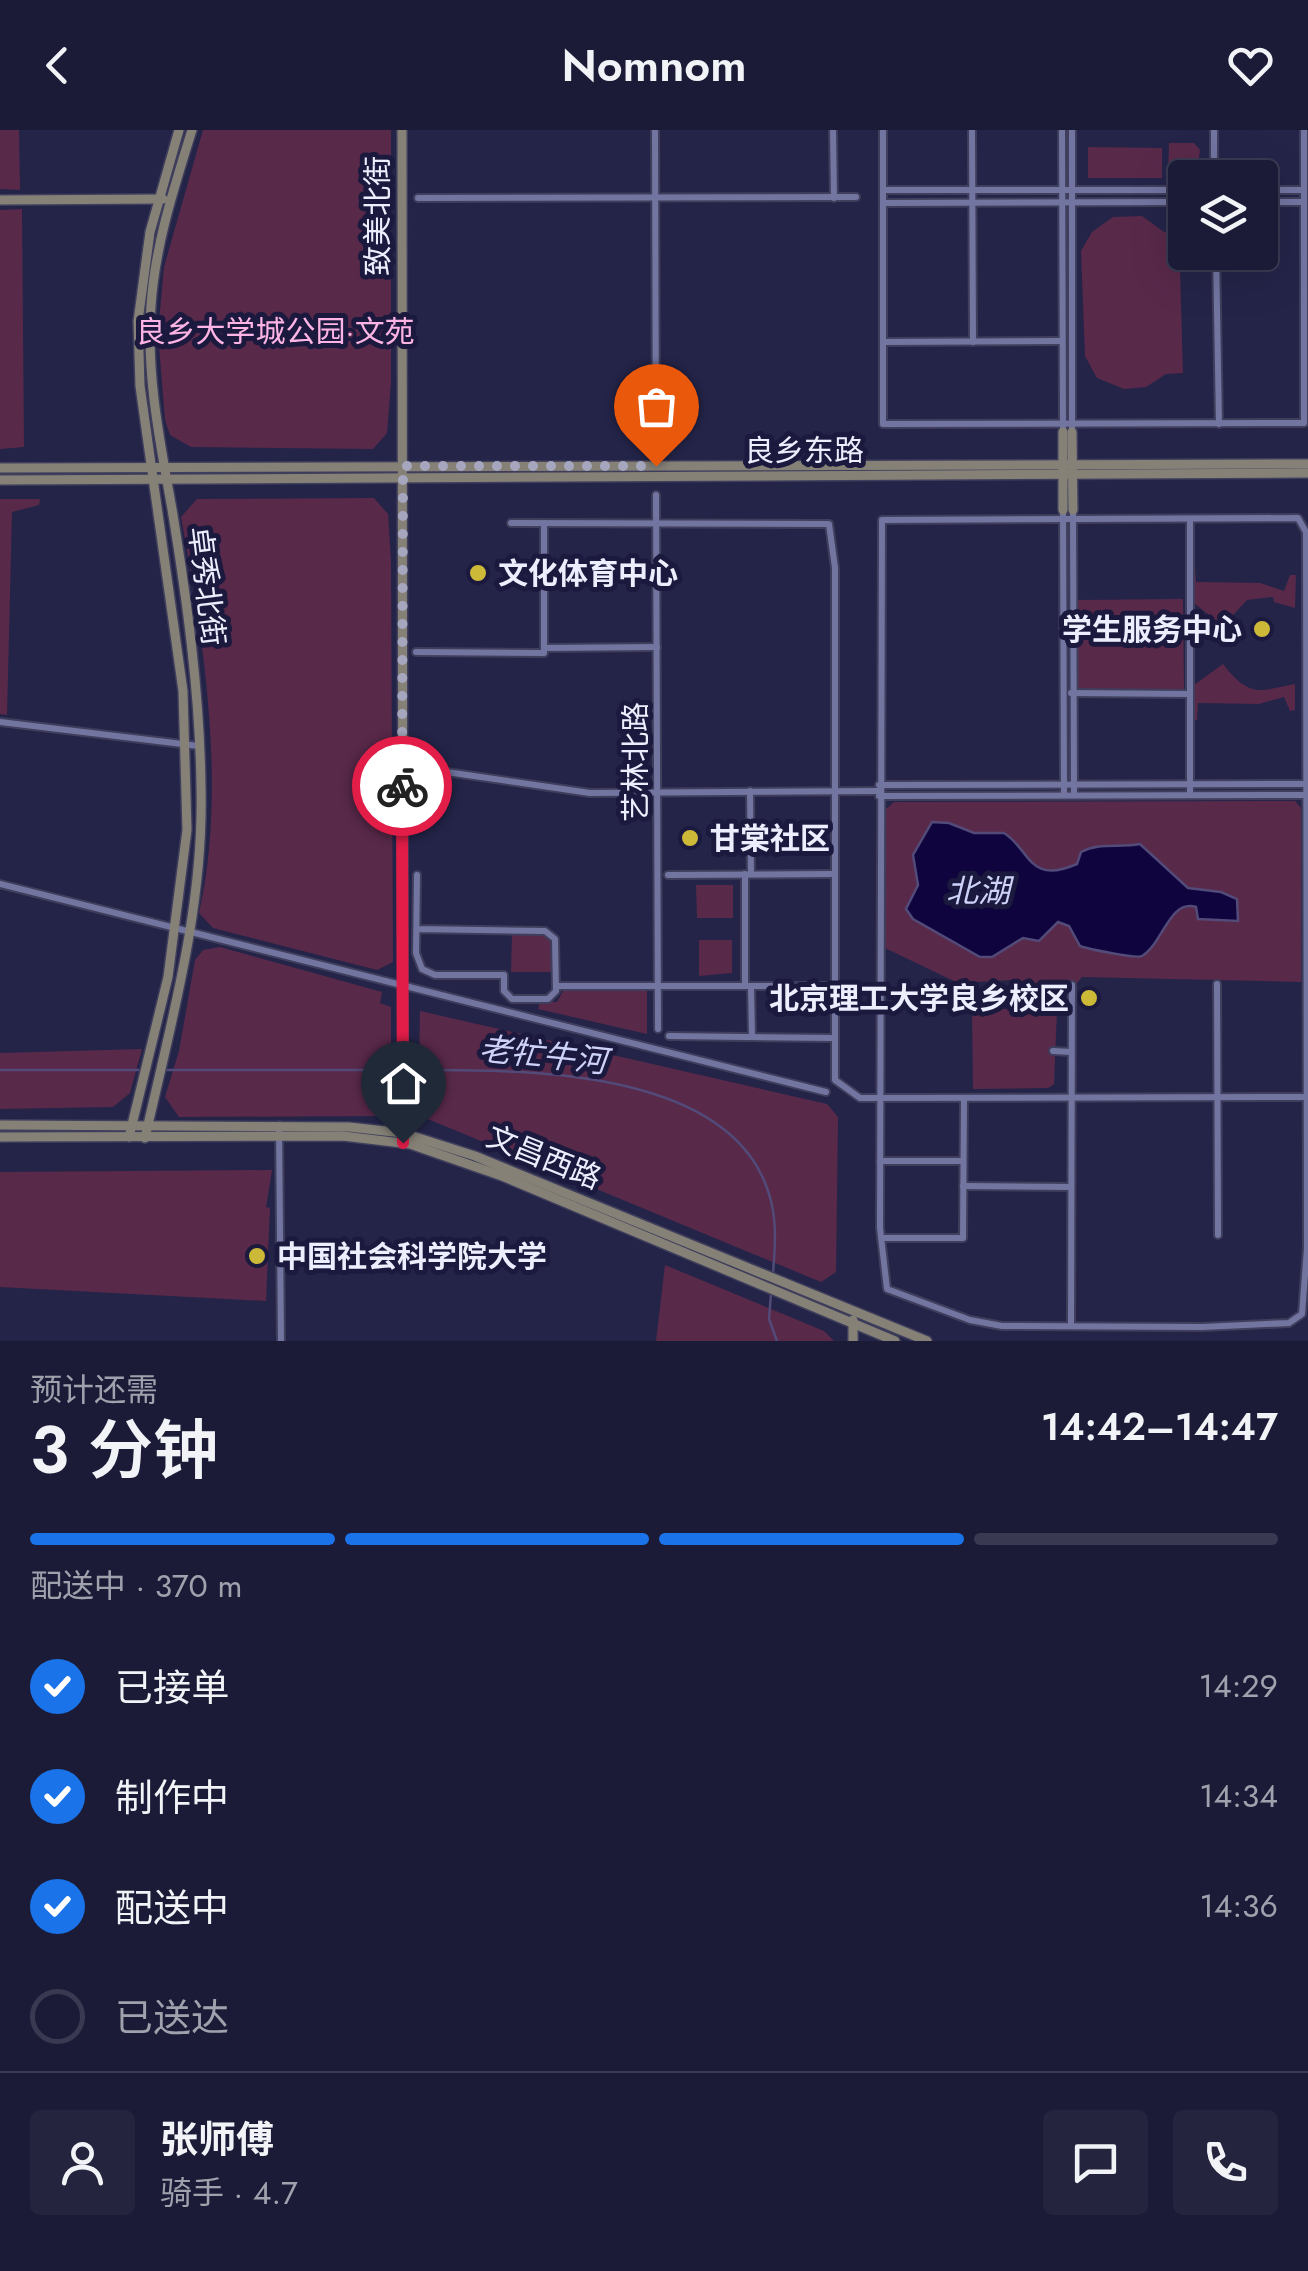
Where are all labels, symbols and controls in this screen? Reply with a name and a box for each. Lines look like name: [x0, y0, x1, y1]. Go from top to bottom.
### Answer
text: Nomnom: [561, 33, 747, 98]
icon: back: [30, 38, 85, 93]
icon: heart: [1223, 38, 1278, 93]
street label: 致美北街: [356, 156, 399, 276]
map controls: [1168, 160, 1278, 270]
button: layers: [1168, 160, 1278, 270]
park label: 良乡大学城公园·文苑: [136, 310, 415, 353]
pin: [614, 364, 699, 467]
icon: bag: [629, 379, 684, 434]
street label: 良乡东路: [744, 429, 864, 472]
street label: 卓秀北街: [178, 524, 236, 648]
place label: 文化体育中心: [498, 552, 678, 595]
marker: 文化体育中心: [467, 562, 489, 584]
place label: 学生服务中心: [1062, 608, 1242, 651]
marker: 学生服务中心: [1251, 618, 1273, 640]
street label: 艺林北路: [614, 702, 657, 822]
courier: [352, 736, 452, 836]
icon: bike: [375, 759, 430, 814]
place label: 甘棠社区: [710, 817, 830, 860]
marker: 甘棠社区: [679, 827, 701, 849]
water label: 北湖: [946, 868, 1015, 914]
place label: 北京理工大学良乡校区: [769, 977, 1069, 1020]
marker: 北京理工大学良乡校区: [1078, 987, 1100, 1009]
water label: 老牤牛河: [477, 1025, 615, 1085]
pin: [361, 1041, 446, 1144]
icon: home: [376, 1056, 431, 1111]
street label: 文昌西路: [480, 1115, 608, 1199]
place label: 中国社会科学院大学: [277, 1235, 547, 1278]
marker: 中国社会科学院大学: [246, 1245, 268, 1267]
text: 预计还需: [30, 1367, 158, 1413]
text: 14:42–14:47: [1041, 1399, 1278, 1454]
text: 3 分钟: [30, 1403, 218, 1497]
text: 配送中 · 370 m: [30, 1563, 242, 1609]
icon: check: [30, 1659, 85, 1714]
text: 已接单: [115, 1660, 229, 1715]
text: 14:29: [1199, 1663, 1278, 1709]
icon: check: [30, 1769, 85, 1824]
text: 制作中: [115, 1770, 229, 1825]
text: 14:34: [1199, 1773, 1278, 1819]
icon: check: [30, 1879, 85, 1934]
text: 配送中: [115, 1880, 229, 1935]
text: 14:36: [1199, 1883, 1278, 1929]
text: 已送达: [115, 1990, 229, 2045]
button: person: [30, 2110, 135, 2215]
button: chat: [1043, 2110, 1148, 2215]
button: phone: [1173, 2110, 1278, 2215]
text: 张师傅: [160, 2112, 274, 2167]
text: 骑手 · 4.7: [160, 2170, 298, 2216]

